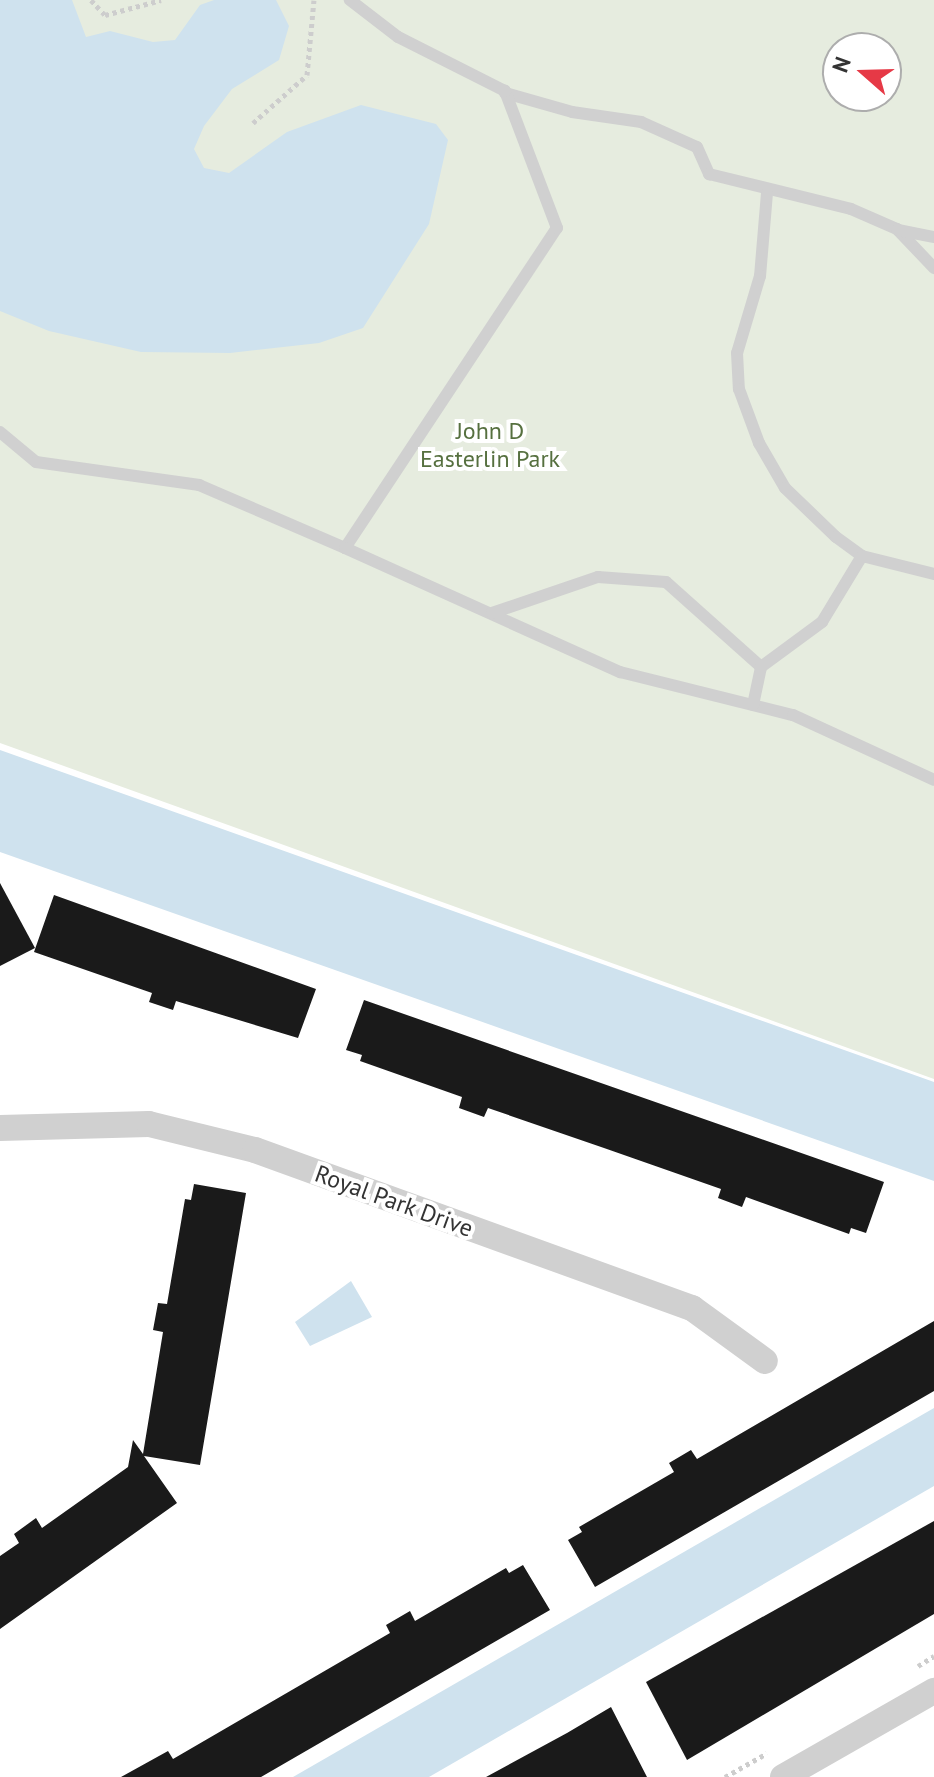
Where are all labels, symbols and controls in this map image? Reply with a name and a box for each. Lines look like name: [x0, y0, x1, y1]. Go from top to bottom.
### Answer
north arrow: [822, 32, 902, 112]
text: N: [826, 53, 857, 76]
park label: John D Easterlin Park: [420, 417, 560, 473]
street label: Royal Park Drive: [311, 1159, 477, 1243]

